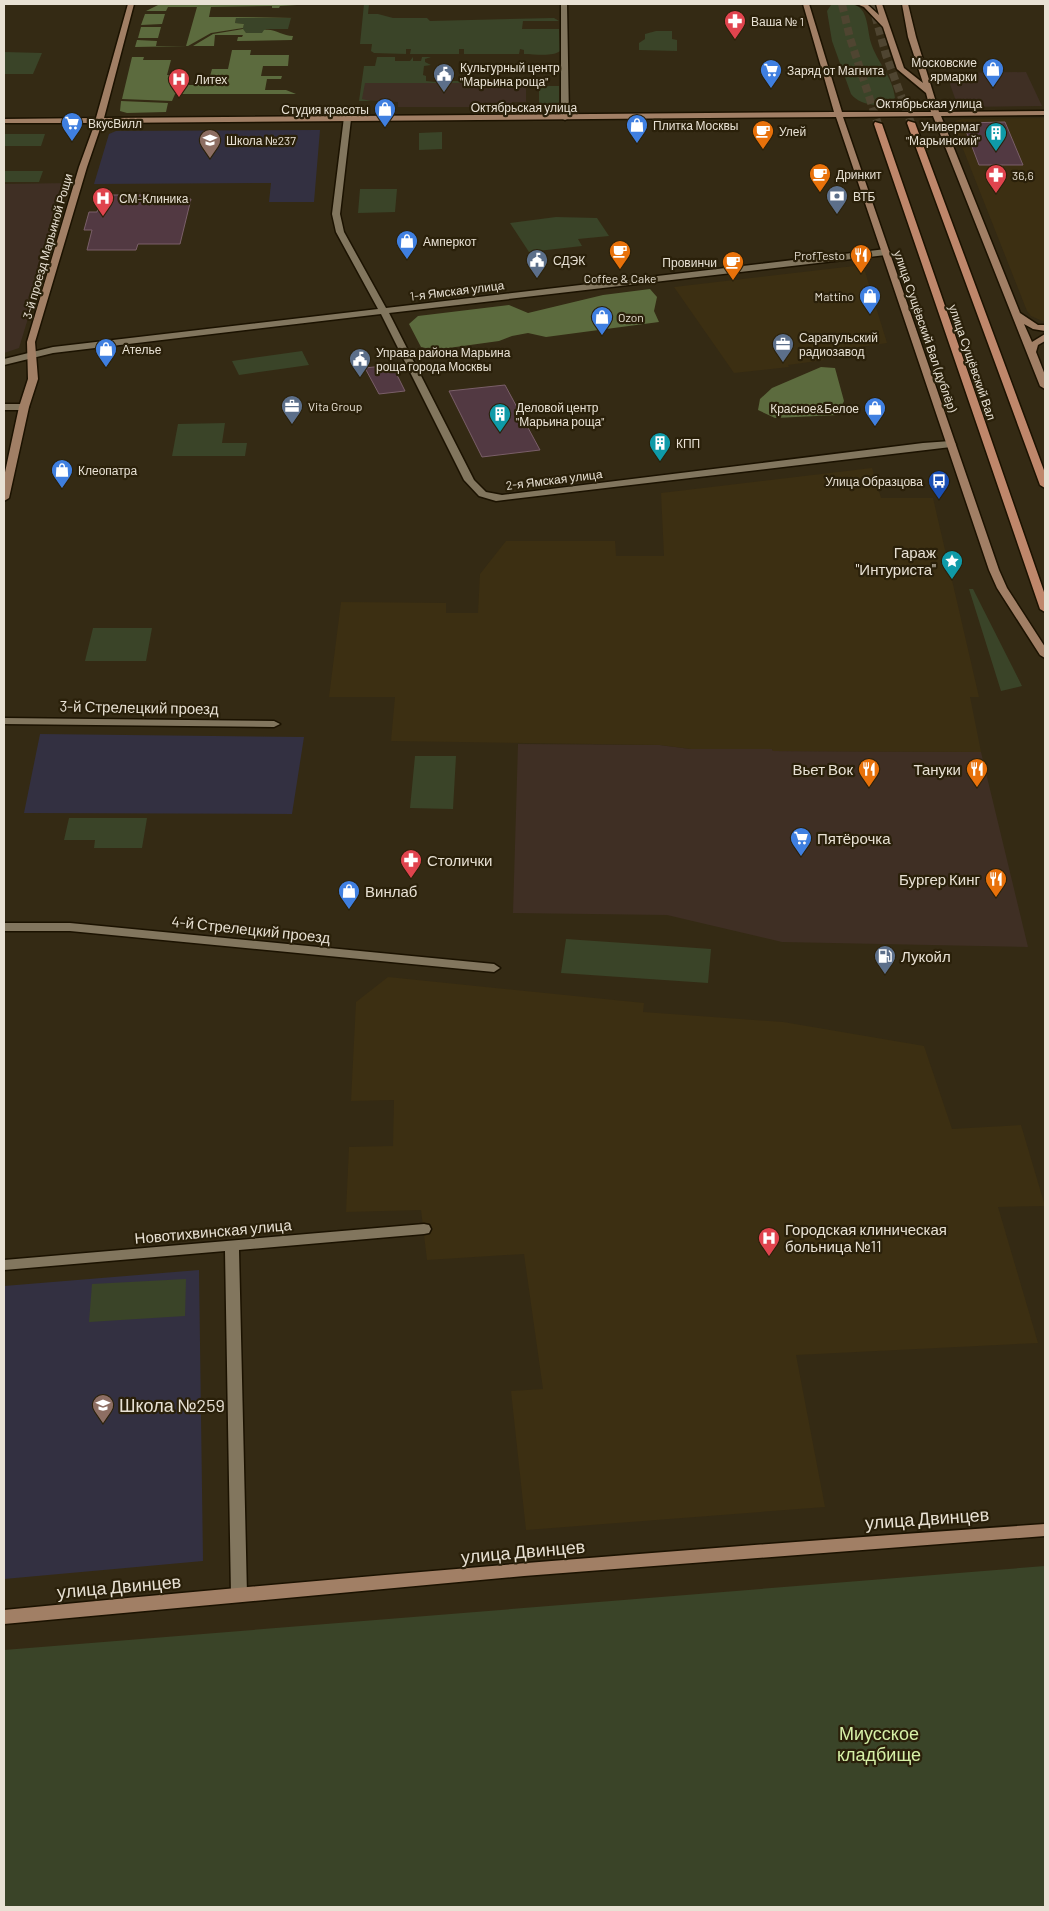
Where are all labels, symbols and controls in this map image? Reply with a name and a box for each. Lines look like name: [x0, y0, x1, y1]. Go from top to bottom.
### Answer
pharmacy icon: Ваша № 1: [723, 9, 747, 40]
place label: Ваша № 1: [751, 14, 804, 28]
place label: Московские ярмарки: [911, 55, 977, 84]
shop icon: Московские ярмарки: [981, 57, 1005, 88]
supermarket icon: Заряд от Магнита: [759, 58, 783, 89]
place label: Культурный центр "Марьина роща": [460, 60, 560, 89]
public building icon: Культурный центр "Марьина роща": [432, 62, 456, 93]
place label: Заряд от Магнита: [787, 63, 885, 78]
hospital icon: Литех: [167, 67, 191, 98]
place label: Литех: [195, 72, 227, 86]
street label: Октябрьская улица: [876, 96, 983, 111]
shop icon: Студия красоты: [373, 97, 397, 128]
street label: Октябрьская улица: [471, 100, 578, 115]
place label: Студия красоты: [281, 102, 369, 117]
supermarket icon: ВкусВилл: [60, 111, 84, 142]
shop icon: Плитка Москвы: [625, 113, 649, 144]
place label: ВкусВилл: [88, 116, 142, 131]
place label: Плитка Москвы: [653, 118, 738, 132]
cafe icon: Улей: [751, 119, 775, 150]
place label: Универмаг "Марьинский": [906, 119, 981, 148]
building icon: Универмаг "Марьинский": [984, 121, 1008, 152]
place label: Улей: [779, 124, 806, 138]
school or university icon: Школа №237: [198, 128, 222, 159]
place label: Школа №237: [226, 133, 296, 147]
cafe icon: Дринкит: [808, 162, 832, 193]
pharmacy icon: 36,6: [984, 163, 1008, 194]
place label: Дринкит: [836, 167, 882, 182]
place label: 36,6: [1012, 168, 1034, 182]
street label: 3-й проезд Марьиной Рощи: [20, 172, 75, 321]
bank icon: ВТБ: [825, 184, 849, 215]
hospital icon: СМ-Клиника: [91, 186, 115, 217]
place label: ВТБ: [853, 189, 876, 203]
place label: СМ-Клиника: [119, 191, 189, 205]
shop icon: Амперкот: [395, 229, 419, 260]
place label: Амперкот: [423, 234, 477, 249]
cafe icon: Coffee & Cake: [608, 239, 632, 270]
restaurant icon: ProfTesto: [849, 243, 873, 274]
public building icon: СДЭК: [525, 248, 549, 279]
place label: ProfTesto: [794, 248, 845, 262]
street label: улица Сущёвский Вал (дублёр): [891, 248, 961, 415]
cafe icon: Провинчи: [721, 250, 745, 281]
place label: СДЭК: [553, 253, 585, 268]
place label: Провинчи: [662, 255, 717, 270]
place label: Coffee & Cake: [584, 271, 656, 285]
street label: 1-я Ямская улица: [409, 277, 505, 304]
shop icon: Mattino: [858, 284, 882, 315]
place label: Mattino: [815, 289, 854, 303]
street label: улица Сущёвский Вал: [946, 302, 999, 422]
shop icon: Ozon: [590, 305, 614, 336]
place label: Ozon: [618, 310, 644, 324]
place label: Сарапульский радиозавод: [799, 330, 878, 359]
office icon: Сарапульский радиозавод: [771, 332, 795, 363]
shop icon: Ателье: [94, 337, 118, 368]
place label: Ателье: [122, 342, 162, 356]
place label: Управа района Марьина роща города Москвы: [376, 345, 511, 374]
public building icon: Управа района Марьина роща города Москвы: [348, 347, 372, 378]
office icon: Vita Group: [280, 394, 304, 425]
shop icon: Красное&Белое: [863, 396, 887, 427]
place label: Vita Group: [308, 399, 362, 413]
place label: Деловой центр "Марьина роща": [516, 400, 604, 429]
place label: Красное&Белое: [770, 401, 859, 416]
building icon: Деловой центр "Марьина роща": [488, 402, 512, 433]
building icon: КПП: [648, 431, 672, 462]
place label: КПП: [676, 436, 700, 450]
shop icon: Клеопатра: [50, 458, 74, 489]
place label: Клеопатра: [78, 463, 137, 478]
street label: 2-я Ямская улица: [505, 466, 603, 493]
bus stop icon: Улица Образцова: [927, 469, 951, 500]
place label: Улица Образцова: [825, 474, 923, 489]
place label: Гараж "Интуриста": [855, 543, 936, 578]
place icon: Гараж "Интуриста": [940, 549, 964, 580]
street label: 3-й Стрелецкий проезд: [59, 697, 219, 717]
restaurant icon: Вьет Вок: [857, 757, 881, 788]
restaurant icon: Тануки: [965, 757, 989, 788]
place label: Вьет Вок: [793, 760, 853, 778]
place label: Тануки: [913, 760, 961, 778]
supermarket icon: Пятёрочка: [789, 826, 813, 857]
place label: Пятёрочка: [817, 829, 891, 847]
pharmacy icon: Столички: [399, 848, 423, 879]
place label: Столички: [427, 851, 492, 869]
restaurant icon: Бургер Кинг: [984, 867, 1008, 898]
place label: Бургер Кинг: [899, 870, 981, 888]
shop icon: Винлаб: [337, 879, 361, 910]
place label: Винлаб: [365, 882, 417, 900]
street label: 4-й Стрелецкий проезд: [171, 912, 332, 946]
fuel station icon: Лукойл: [873, 944, 897, 975]
place label: Лукойл: [901, 947, 951, 965]
street label: Новотихвинская улица: [134, 1215, 293, 1247]
place label: Городская клиническая больница №11: [785, 1220, 947, 1255]
hospital icon: Городская клиническая больница №11: [757, 1226, 781, 1257]
school or university icon: Школа №259: [91, 1393, 115, 1424]
place label: Школа №259: [119, 1394, 225, 1416]
street label: улица Двинцев: [864, 1503, 990, 1533]
street label: улица Двинцев: [460, 1535, 586, 1567]
street label: улица Двинцев: [56, 1570, 182, 1602]
park label: Миусское кладбище: [837, 1722, 921, 1765]

